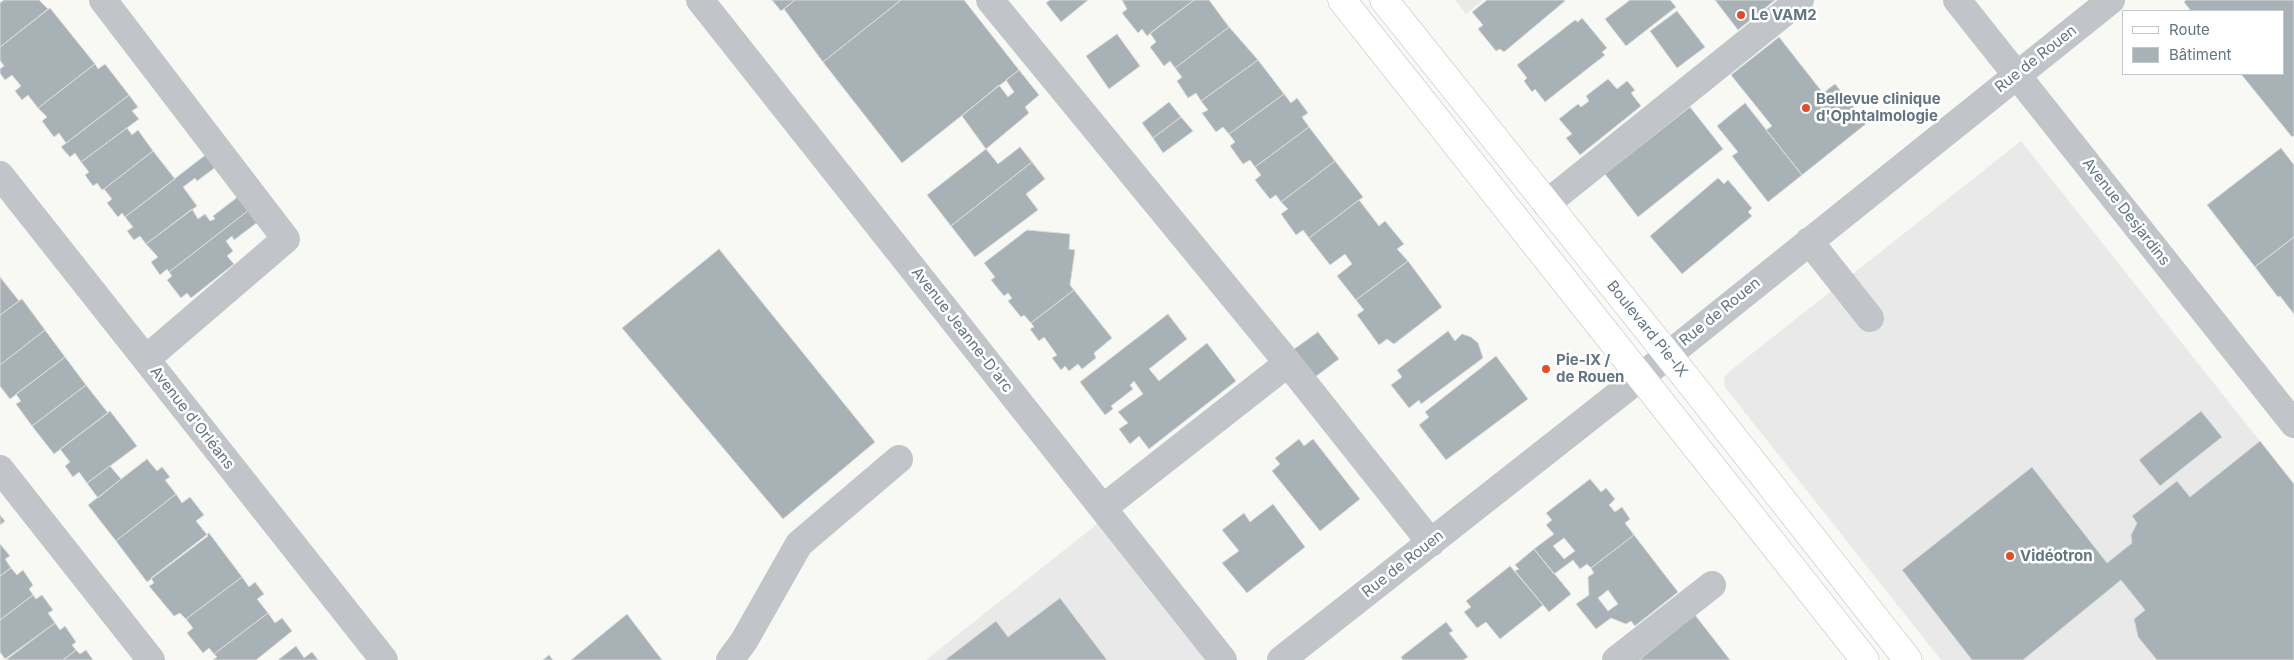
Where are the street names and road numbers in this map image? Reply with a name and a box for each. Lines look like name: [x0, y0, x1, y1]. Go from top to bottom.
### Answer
street label: Rue de Rouen: [1992, 22, 2080, 96]
street label: Avenue Desjardins: [2078, 155, 2174, 269]
street label: Avenue Jeanne-D'arc: [908, 264, 1016, 396]
street label: Rue de Rouen: [1676, 274, 1764, 350]
street label: Boulevard Pie-IX: [1603, 277, 1691, 381]
street label: Avenue d'Orléans: [146, 363, 238, 473]
street label: Rue de Rouen: [1359, 527, 1447, 601]

